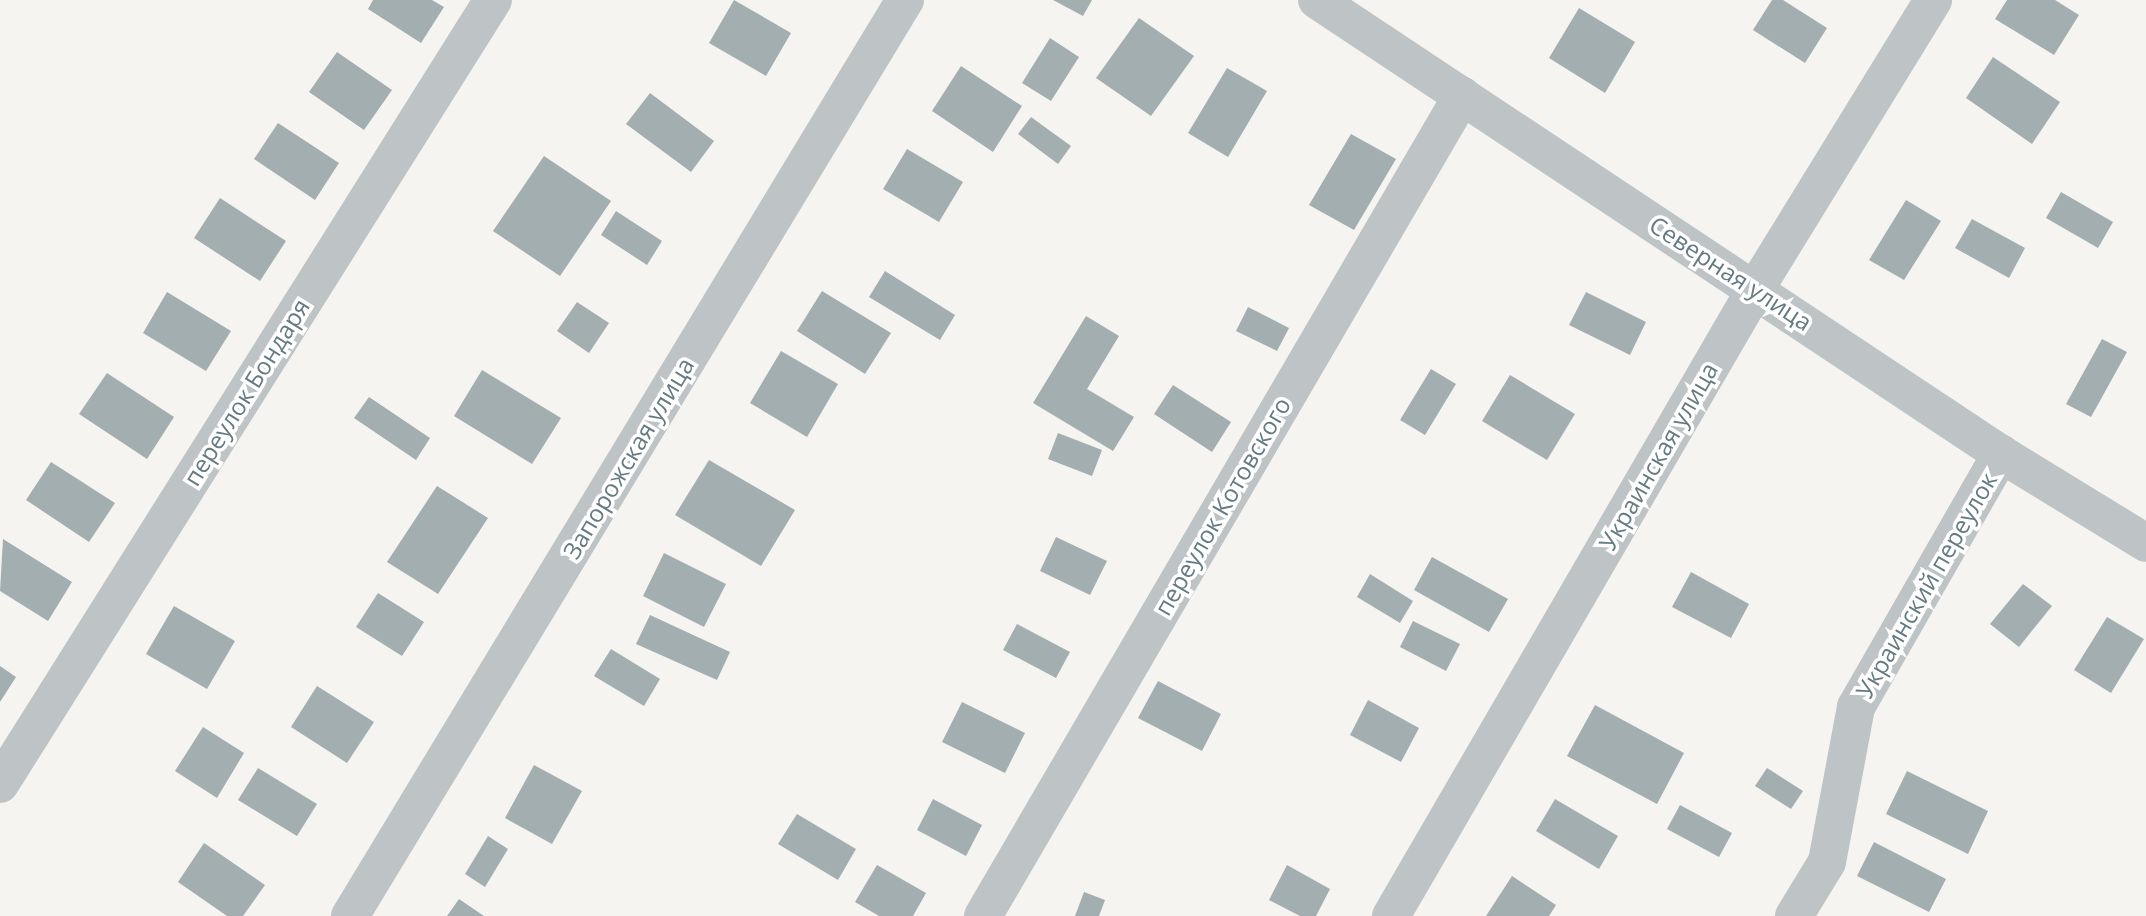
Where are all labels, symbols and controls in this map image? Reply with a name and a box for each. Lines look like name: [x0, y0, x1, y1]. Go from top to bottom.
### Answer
street label: Северная улица: [1644, 210, 1818, 336]
street label: переулок Бондаря: [177, 293, 315, 491]
street label: Запорожская улица: [557, 352, 699, 564]
street label: Украинская улица: [1593, 357, 1723, 555]
street label: переулок Котовского: [1148, 392, 1296, 620]
street label: Украинский переулок: [1850, 467, 2002, 703]

